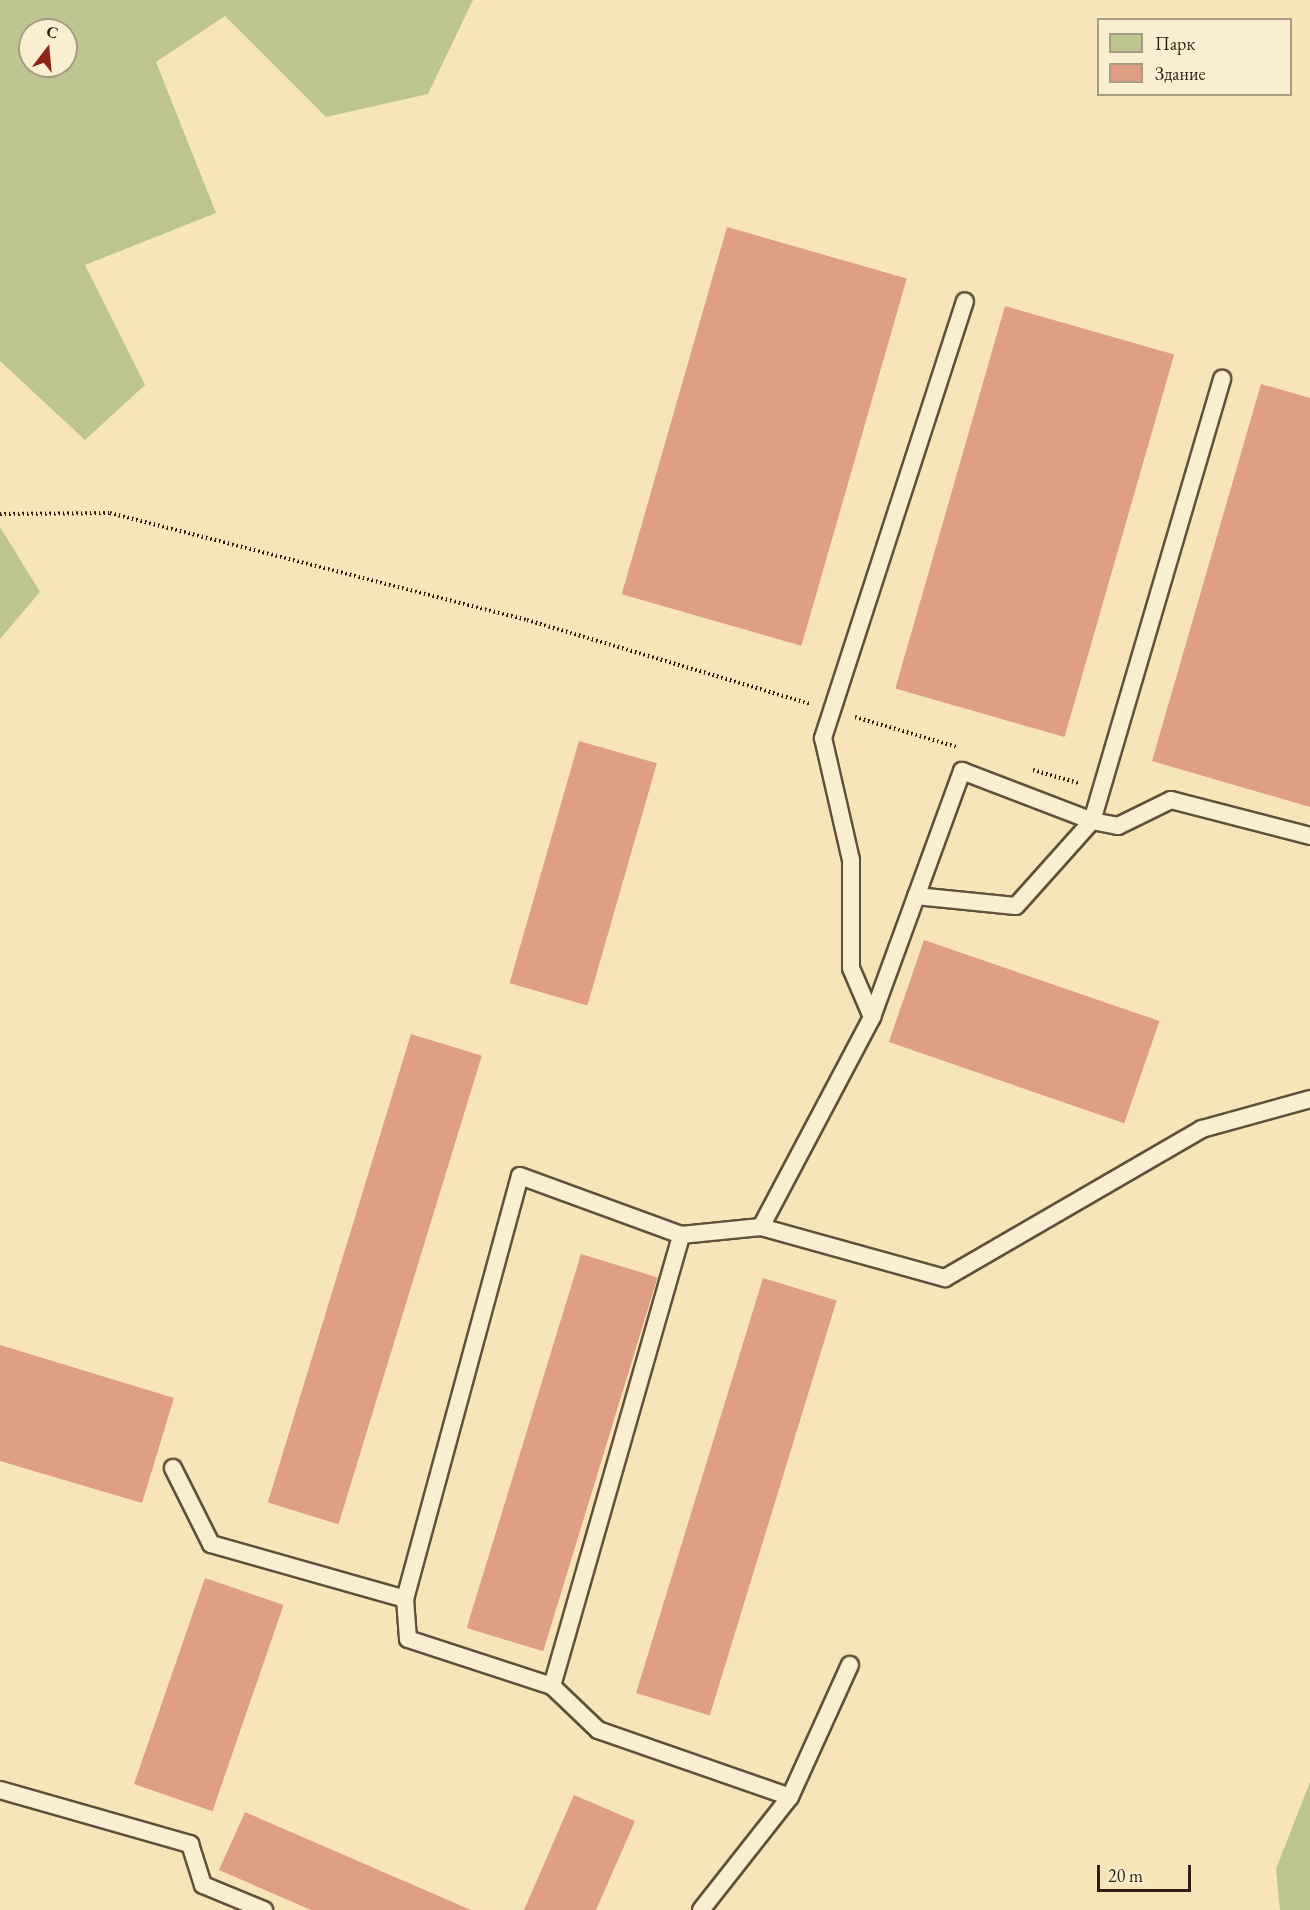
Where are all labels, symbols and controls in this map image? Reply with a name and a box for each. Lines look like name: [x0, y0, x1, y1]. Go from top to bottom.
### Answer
north arrow: [18, 18, 78, 78]
legend: [1097, 18, 1292, 96]
text: С: [44, 20, 61, 44]
text: Парк: [1155, 32, 1195, 55]
text: Здание: [1155, 62, 1205, 85]
scale bar: [1100, 1853, 1194, 1891]
text: 20 m: [1108, 1864, 1143, 1887]

